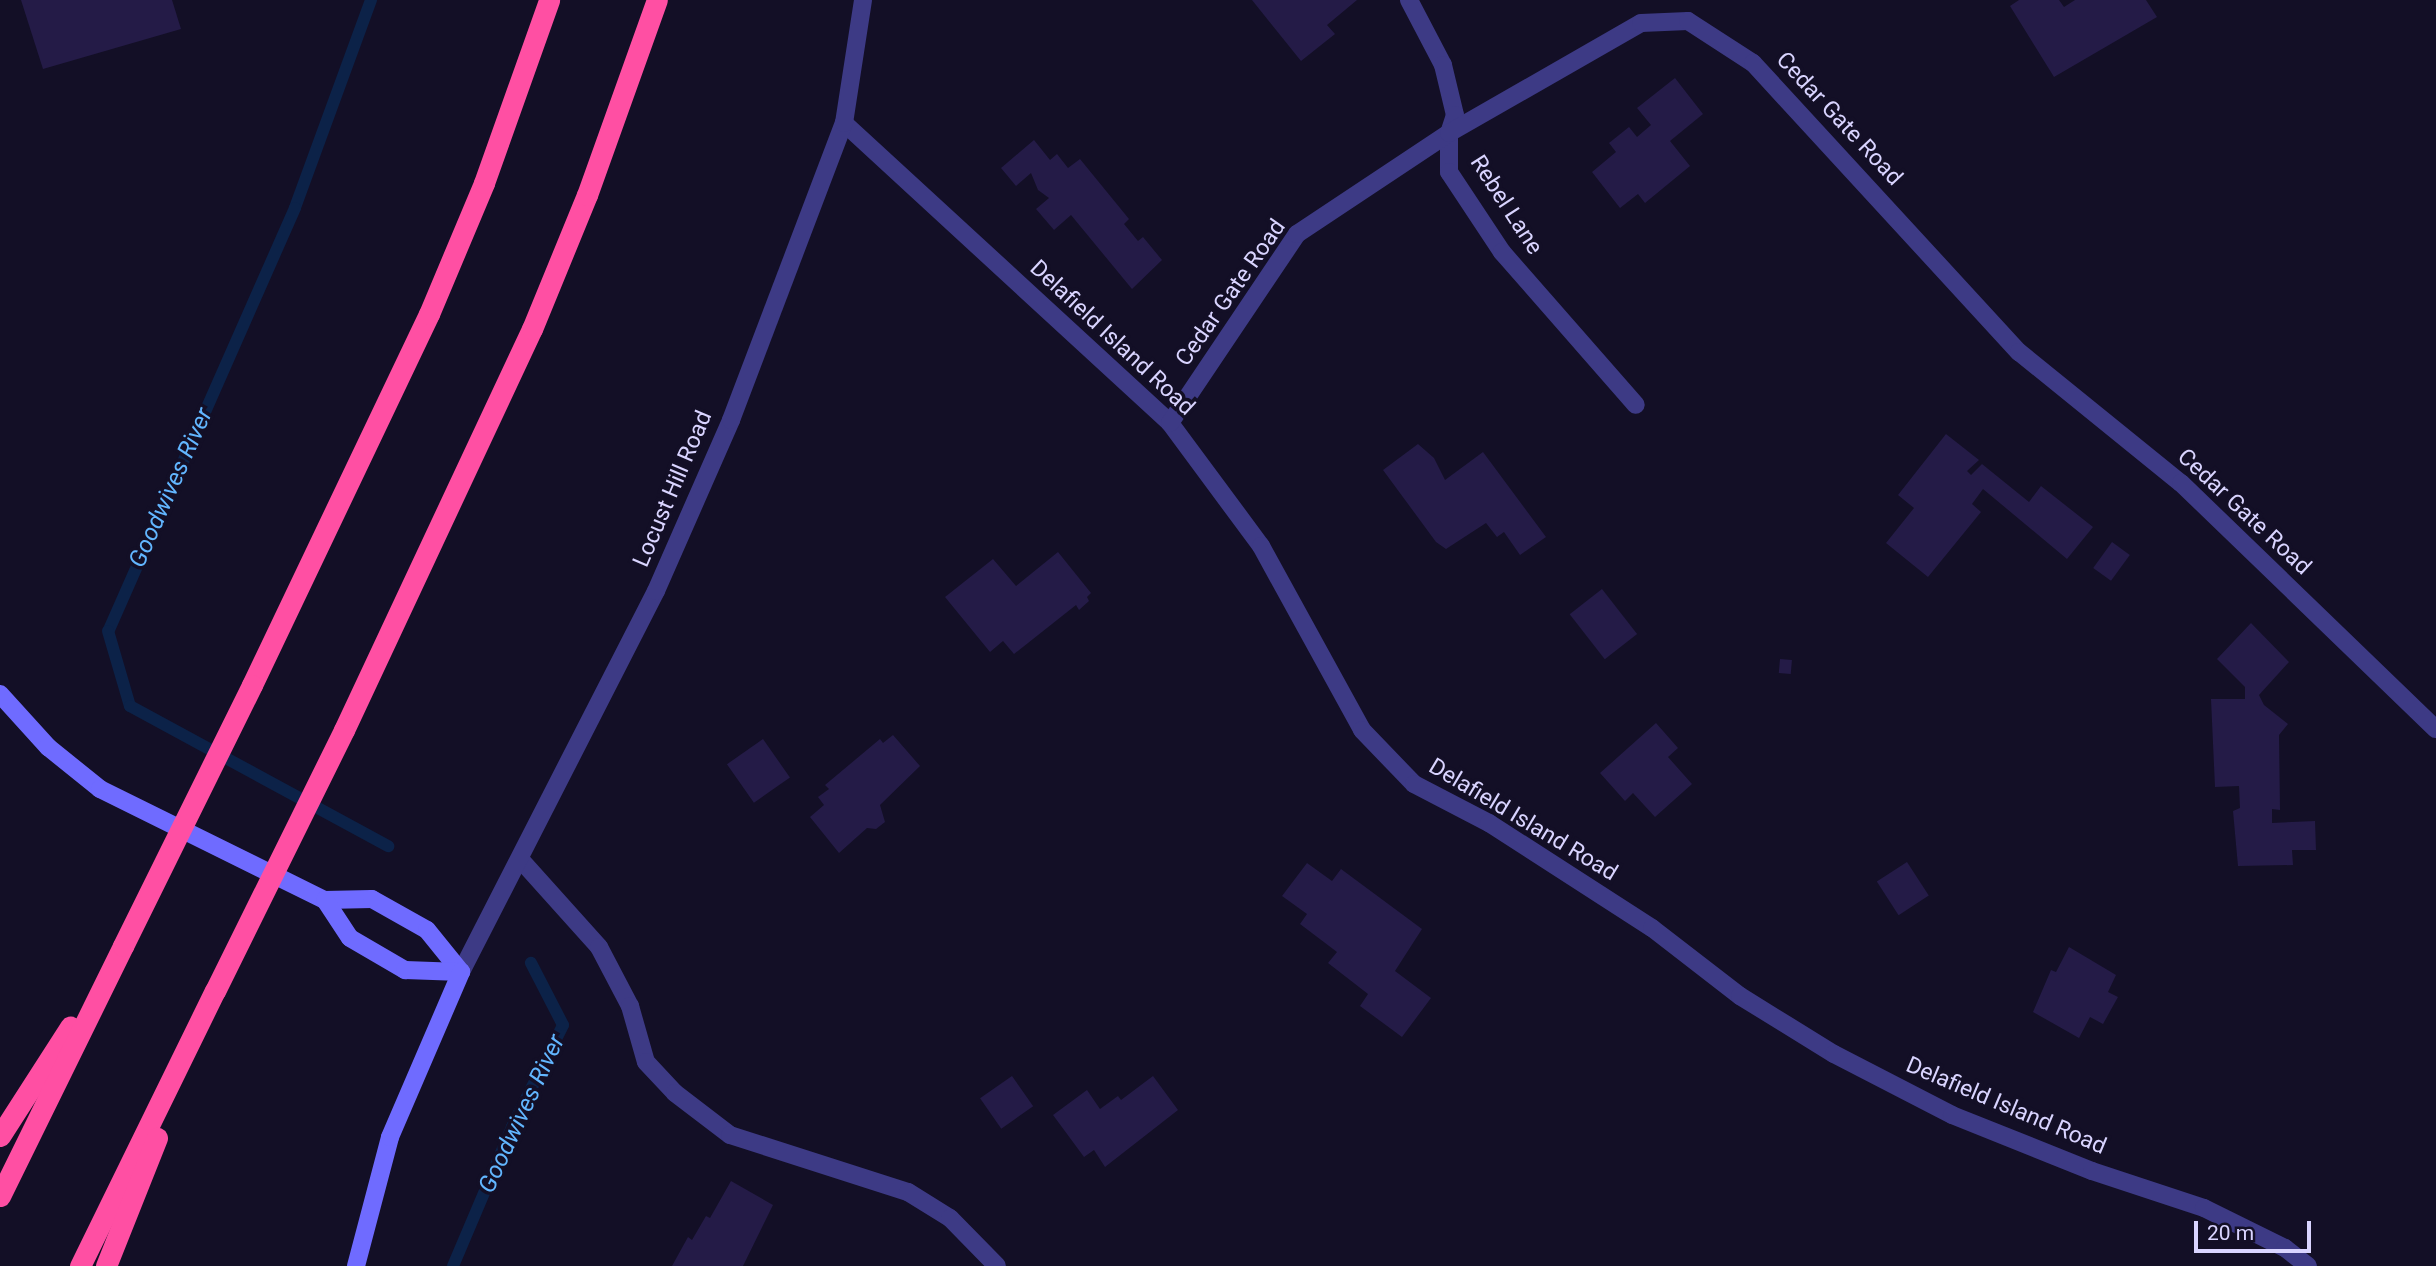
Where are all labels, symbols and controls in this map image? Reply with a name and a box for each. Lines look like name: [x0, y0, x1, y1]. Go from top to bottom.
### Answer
street label: Cedar Gate Road: [1770, 47, 1908, 191]
street label: Rebel Lane: [1464, 150, 1548, 260]
street label: Cedar Gate Road: [1170, 214, 1292, 372]
street label: Delafield Island Road: [1024, 255, 1200, 421]
water label: Goodwives River: [123, 404, 219, 572]
street label: Locust Hill Road: [628, 407, 718, 571]
street label: Cedar Gate Road: [2172, 443, 2316, 581]
street label: Delafield Island Road: [1424, 753, 1622, 887]
water label: Goodwives River: [473, 1030, 571, 1198]
street label: Delafield Island Road: [1902, 1051, 2110, 1161]
scale bar: [2198, 1206, 2315, 1250]
text: 20 m: [2207, 1221, 2254, 1245]

